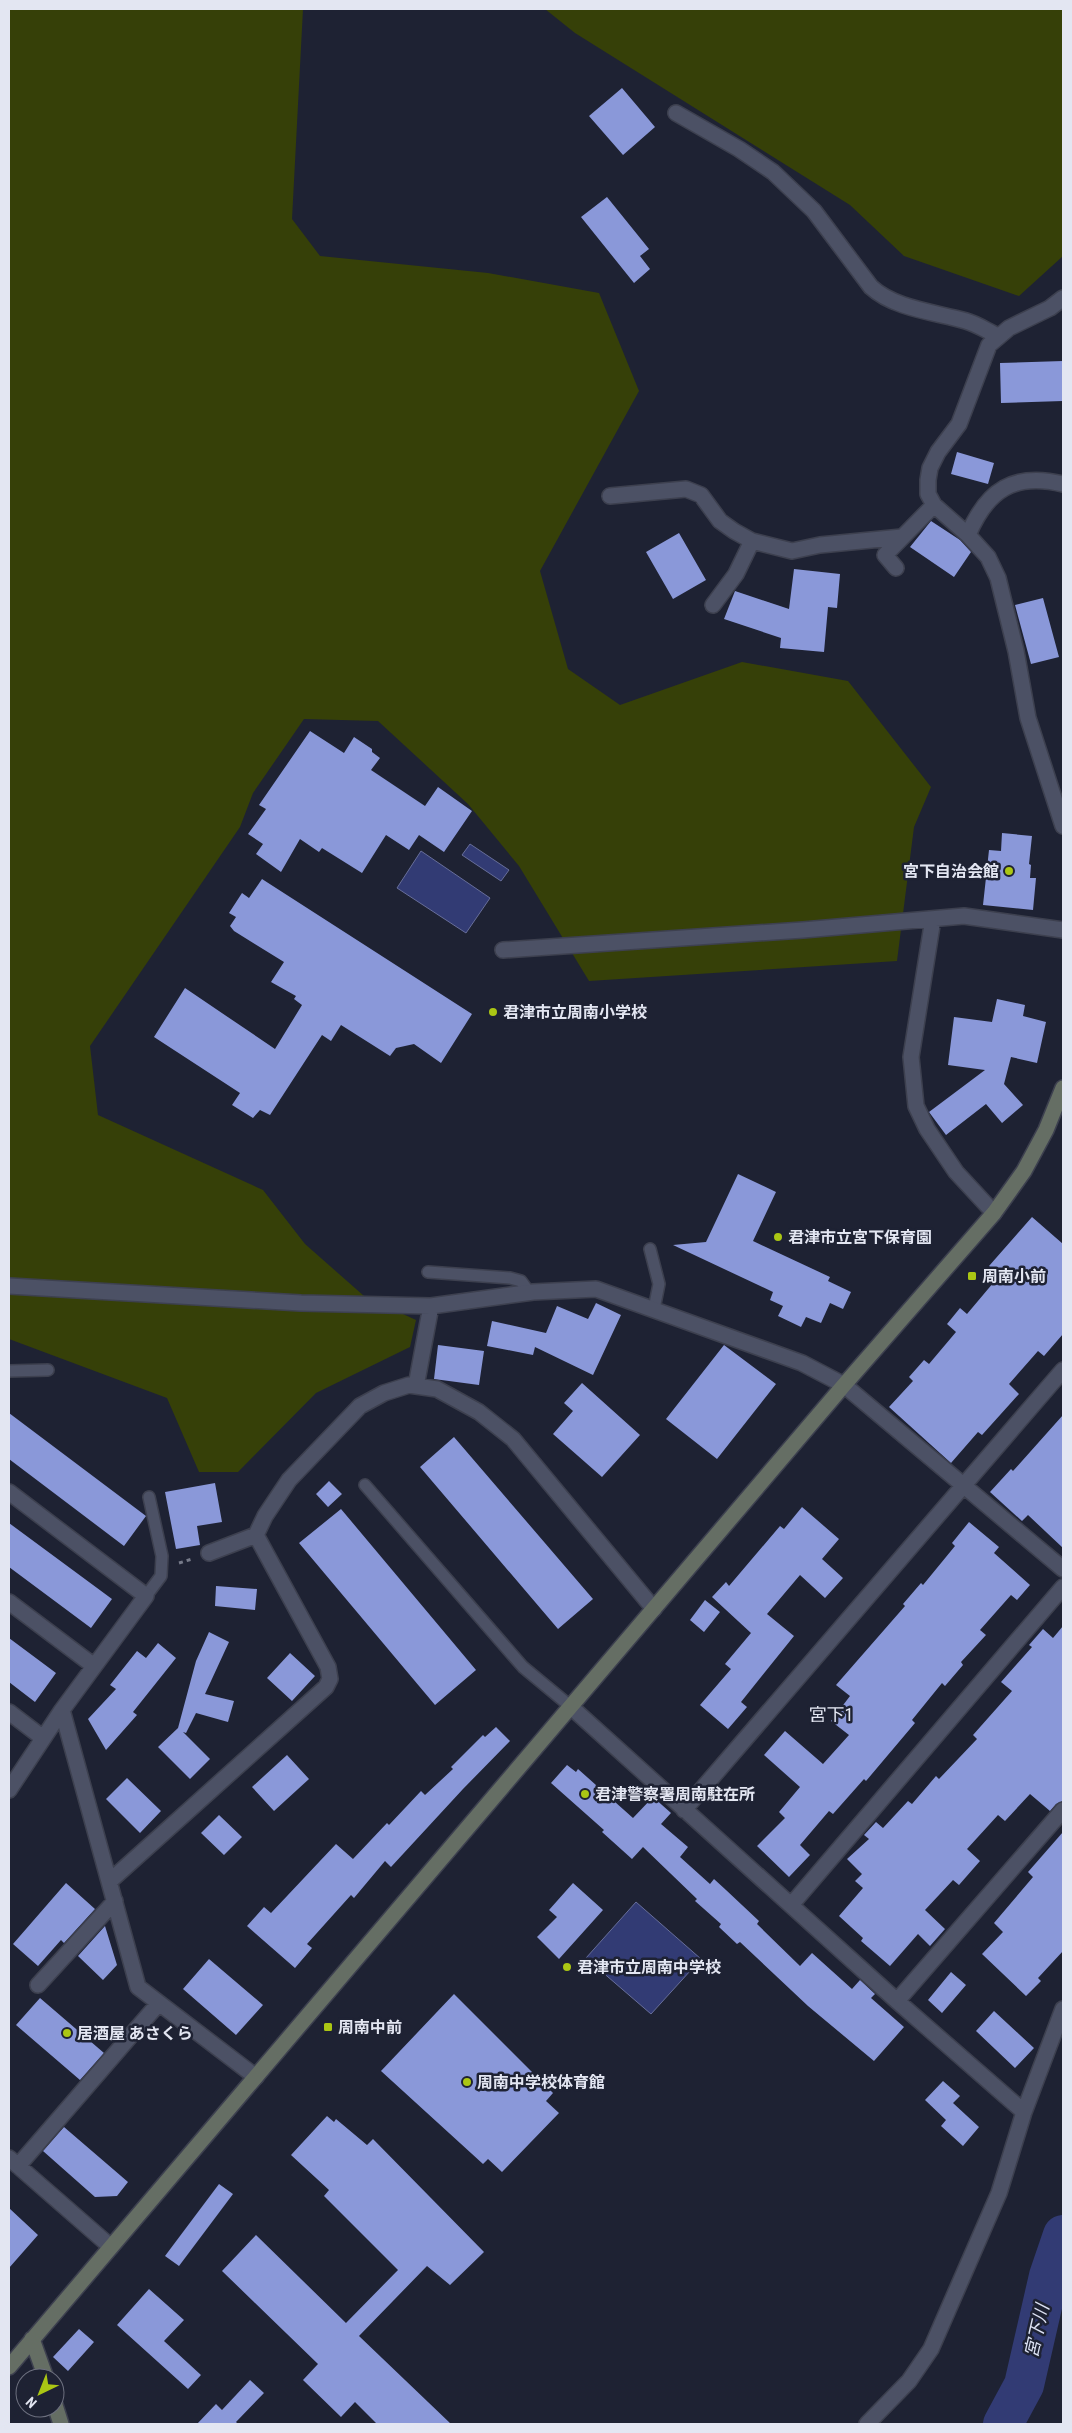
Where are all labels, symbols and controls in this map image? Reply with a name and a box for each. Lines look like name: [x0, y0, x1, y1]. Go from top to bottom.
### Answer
place label: 宮下自治会館: [903, 862, 999, 881]
marker: 宮下自治会館: [1003, 865, 1015, 877]
place label: 君津市立周南小学校: [503, 1003, 647, 1022]
marker: 君津市立周南小学校: [487, 1006, 499, 1018]
place label: 君津市立宮下保育園: [788, 1228, 932, 1247]
marker: 君津市立宮下保育園: [772, 1231, 784, 1243]
place label: 周南小前: [982, 1267, 1046, 1286]
marker: 周南小前: [966, 1270, 978, 1282]
district label: 宮下1: [809, 1704, 853, 1725]
place label: 君津警察署周南駐在所: [595, 1785, 755, 1804]
marker: 君津警察署周南駐在所: [579, 1788, 591, 1800]
place label: 君津市立周南中学校: [577, 1958, 721, 1977]
marker: 君津市立周南中学校: [561, 1961, 573, 1973]
place label: 周南中前: [338, 2018, 402, 2037]
marker: 周南中前: [322, 2021, 334, 2033]
place label: 居酒屋 あさくら: [77, 2024, 193, 2043]
marker: 居酒屋 あさくら: [61, 2027, 73, 2039]
place label: 周南中学校体育館: [477, 2073, 605, 2092]
marker: 周南中学校体育館: [461, 2076, 473, 2088]
water label: 宮下川: [1020, 2300, 1053, 2360]
north arrow: [15, 2368, 65, 2418]
text: N: [23, 2394, 40, 2411]

